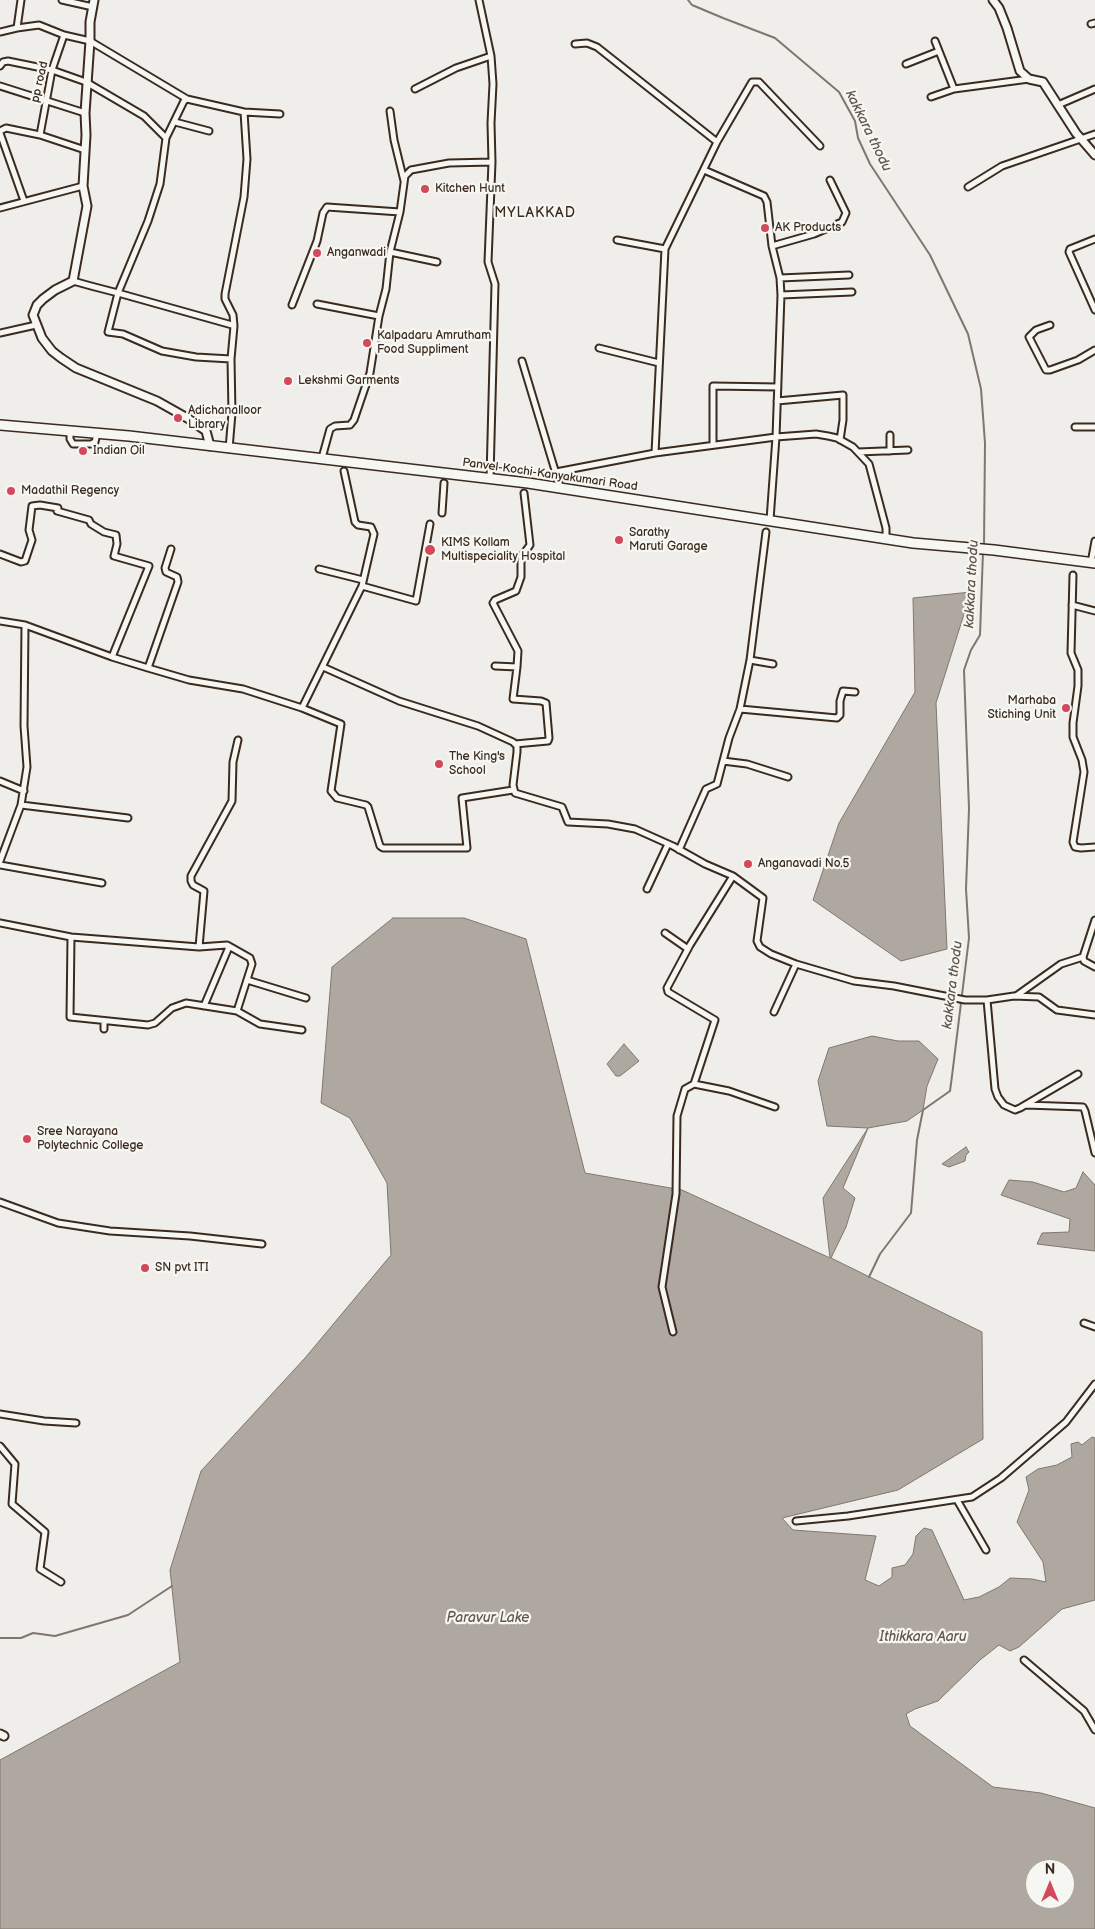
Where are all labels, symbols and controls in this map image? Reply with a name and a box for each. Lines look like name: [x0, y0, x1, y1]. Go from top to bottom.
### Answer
street label: pp road: [28, 60, 52, 104]
water label: kakkara thodu: [841, 87, 895, 175]
place label: Kitchen Hunt: [435, 182, 505, 196]
marker: Kitchen Hunt: [419, 183, 431, 195]
district label: MYLAKKAD: [493, 205, 577, 221]
place label: AK Products: [775, 221, 841, 235]
marker: AK Products: [759, 222, 771, 234]
place label: Anganwadi: [327, 246, 386, 260]
marker: Anganwadi: [311, 247, 323, 259]
place label: Kalpadaru Amrutham Food Suppliment: [377, 329, 491, 357]
marker: Kalpadaru Amrutham Food Suppliment: [361, 337, 373, 349]
place label: Lekshmi Garments: [298, 374, 400, 388]
marker: Lekshmi Garments: [282, 375, 294, 387]
place label: Adichanalloor Library: [188, 404, 261, 432]
marker: Adichanalloor Library: [172, 412, 184, 424]
place label: Indian Oil: [93, 444, 145, 458]
marker: Indian Oil: [77, 445, 89, 457]
street label: Panvel-Kochi-Kanyakumari Road: [461, 456, 639, 494]
place label: Madathil Regency: [21, 484, 119, 498]
marker: Madathil Regency: [5, 485, 17, 497]
place label: Sarathy Maruti Garage: [629, 526, 708, 554]
marker: Sarathy Maruti Garage: [613, 534, 625, 546]
place label: KIMS Kollam Multispeciality Hospital: [441, 536, 565, 564]
water label: kakkara thodu: [961, 539, 983, 629]
marker: KIMS Kollam Multispeciality Hospital: [423, 543, 437, 557]
place label: Marhaba Stiching Unit: [987, 694, 1056, 722]
marker: Marhaba Stiching Unit: [1060, 702, 1072, 714]
place label: The King's School: [449, 750, 505, 778]
marker: The King's School: [433, 758, 445, 770]
place label: Anganavadi No.5: [758, 857, 849, 871]
marker: Anganavadi No.5: [742, 858, 754, 870]
water label: kakkara thodu: [939, 940, 967, 1030]
place label: Sree Narayana Polytechnic College: [37, 1125, 143, 1153]
marker: Sree Narayana Polytechnic College: [21, 1133, 33, 1145]
place label: SN pvt ITI: [155, 1261, 209, 1275]
marker: SN pvt ITI: [139, 1262, 151, 1274]
water label: Paravur Lake: [447, 1610, 529, 1626]
water label: Ithikkara Aaru: [880, 1629, 966, 1645]
north arrow: [1025, 1859, 1075, 1909]
text: N: [1045, 1861, 1055, 1878]

